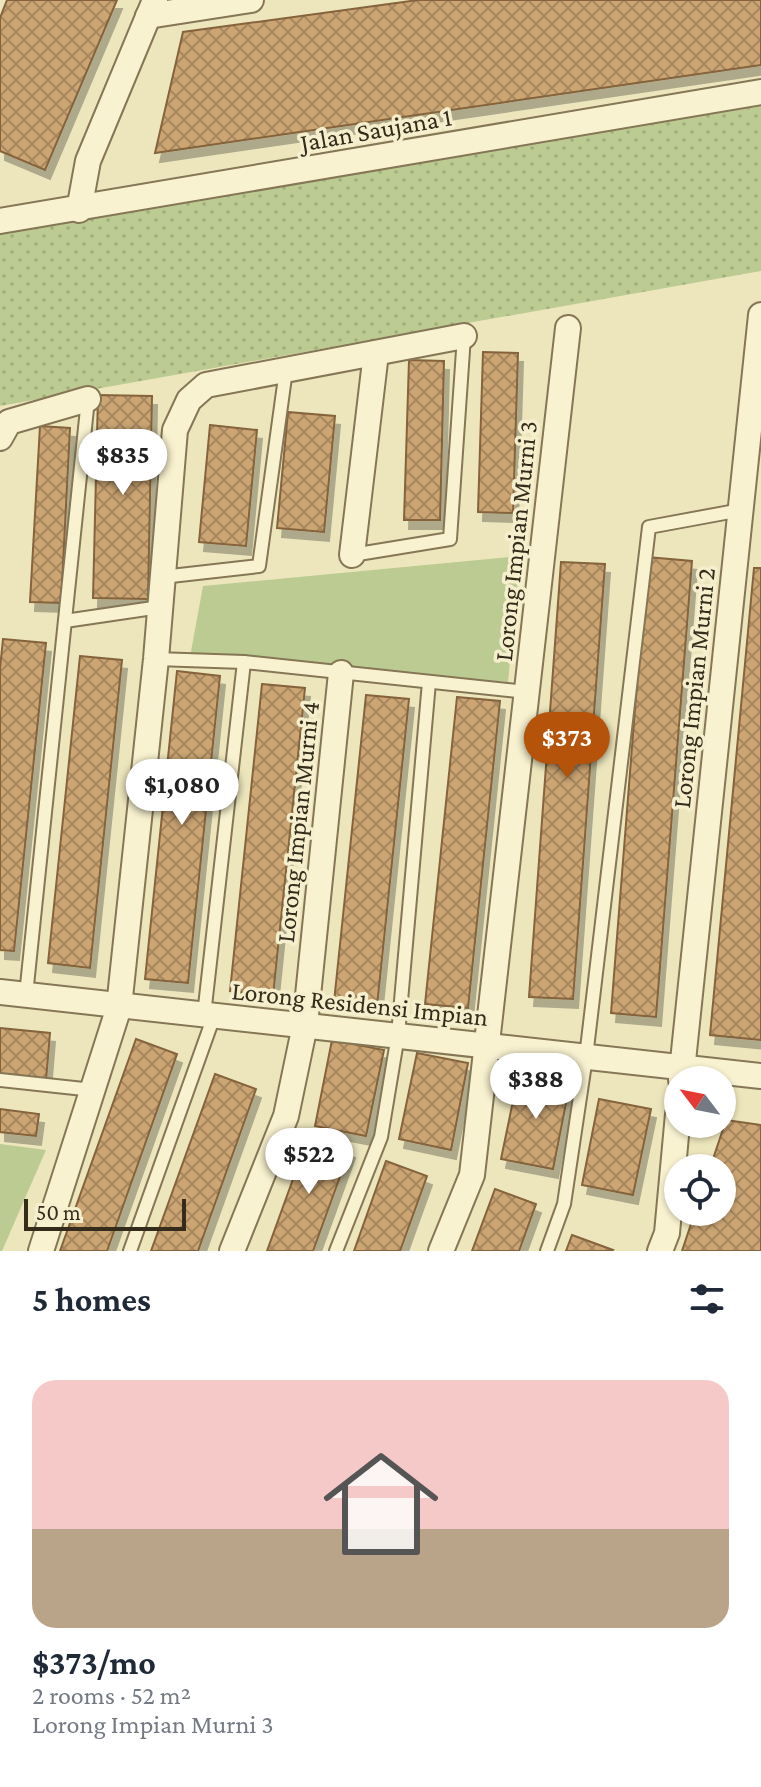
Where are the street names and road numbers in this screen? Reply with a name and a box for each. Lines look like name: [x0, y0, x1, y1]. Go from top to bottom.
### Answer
street label: Jalan Saujana 1: [296, 102, 454, 158]
street label: Lorong Impian Murni 3: [489, 419, 543, 663]
street label: Lorong Impian Murni 2: [667, 566, 721, 810]
street label: Lorong Impian Murni 4: [271, 700, 325, 944]
street label: Lorong Residensi Impian: [230, 976, 490, 1032]

